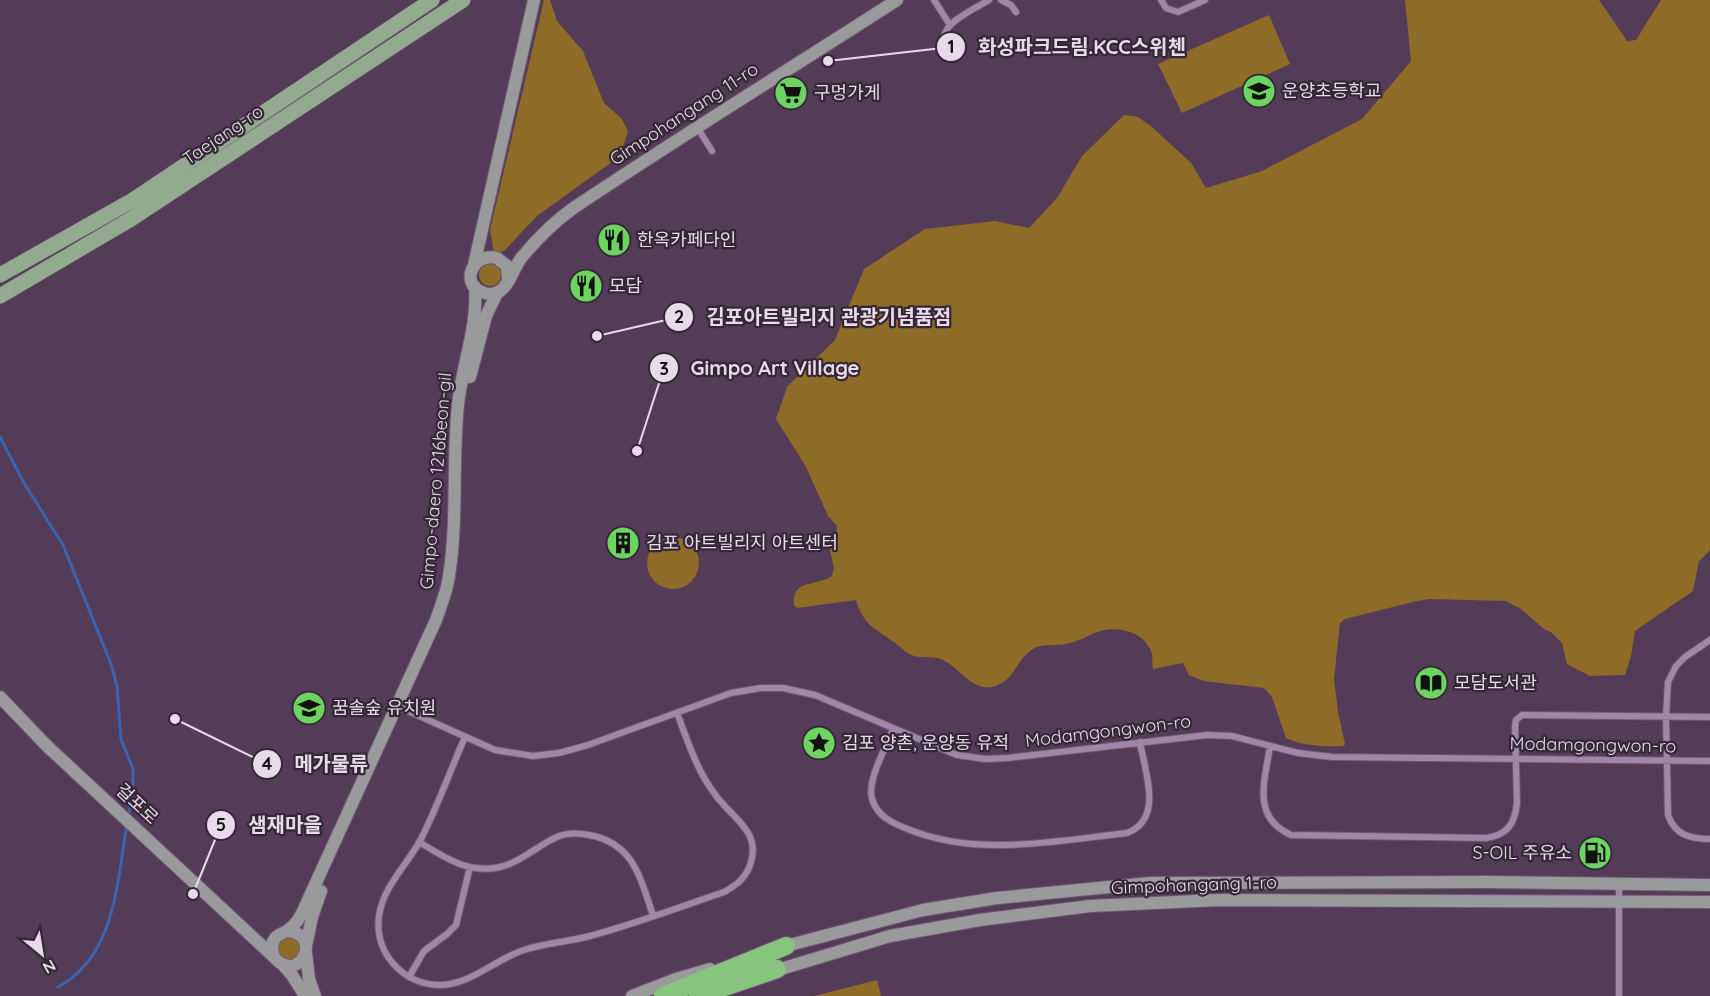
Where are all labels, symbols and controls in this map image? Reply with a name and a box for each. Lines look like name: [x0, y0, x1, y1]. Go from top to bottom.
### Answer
callout: 화성파크드림.KCC스위첸: [936, 28, 1198, 66]
text: 화성파크드림.KCC스위첸: [978, 34, 1186, 59]
text: 1: [947, 35, 955, 58]
street label: Gimpohangang 11-ro: [605, 57, 762, 170]
school or university icon: 운양초등학교: [1241, 73, 1277, 109]
supermarket icon: 구멍가게: [773, 75, 809, 111]
place label: 운양초등학교: [1282, 79, 1381, 102]
place label: 구멍가게: [814, 81, 880, 104]
street label: Taejang-ro: [178, 99, 267, 170]
restaurant icon: 한옥카페다인: [596, 222, 632, 258]
place label: 한옥카페다인: [637, 228, 736, 251]
restaurant icon: 모담: [568, 268, 604, 304]
place label: 모담: [609, 274, 642, 297]
callout: 김포아트빌리지 관광기념품점: [664, 298, 963, 336]
text: 김포아트빌리지 관광기념품점: [707, 304, 951, 329]
text: 2: [674, 305, 684, 328]
callout: Gimpo Art Village: [649, 349, 872, 387]
text: Gimpo Art Village: [691, 355, 859, 380]
text: 3: [659, 357, 669, 380]
street label: Gimpo-daero 1216beon-gil: [415, 372, 456, 590]
building icon: 김포 아트빌리지 아트센터: [605, 525, 641, 561]
place label: 김포 아트빌리지 아트센터: [646, 531, 838, 554]
library icon: 모담도서관: [1413, 665, 1449, 701]
place label: 모담도서관: [1454, 671, 1537, 694]
school or university icon: 꿈솔숲 유치원: [291, 690, 327, 726]
place label: 꿈솔숲 유치원: [332, 696, 436, 719]
street label: Modamgongwon-ro: [1024, 709, 1192, 752]
place icon: 김포 양촌, 운양동 유적: [801, 725, 837, 761]
place label: 김포 양촌, 운양동 유적: [842, 731, 1009, 754]
street label: Modamgongwon-ro: [1510, 732, 1677, 757]
callout: 메가물류: [252, 745, 380, 783]
text: 메가물류: [294, 751, 368, 776]
text: 4: [262, 752, 273, 775]
street label: 걸포로: [111, 778, 163, 829]
callout: 샘재마을: [206, 806, 334, 844]
text: 샘재마을: [248, 812, 322, 837]
text: 5: [216, 813, 226, 836]
fuel station icon: S-OIL 주유소: [1577, 835, 1613, 871]
place label: S-OIL 주유소: [1472, 841, 1572, 864]
street label: Gimpohangang 1-ro: [1111, 870, 1277, 899]
north arrow: [12, 924, 72, 984]
text: N: [39, 955, 60, 979]

